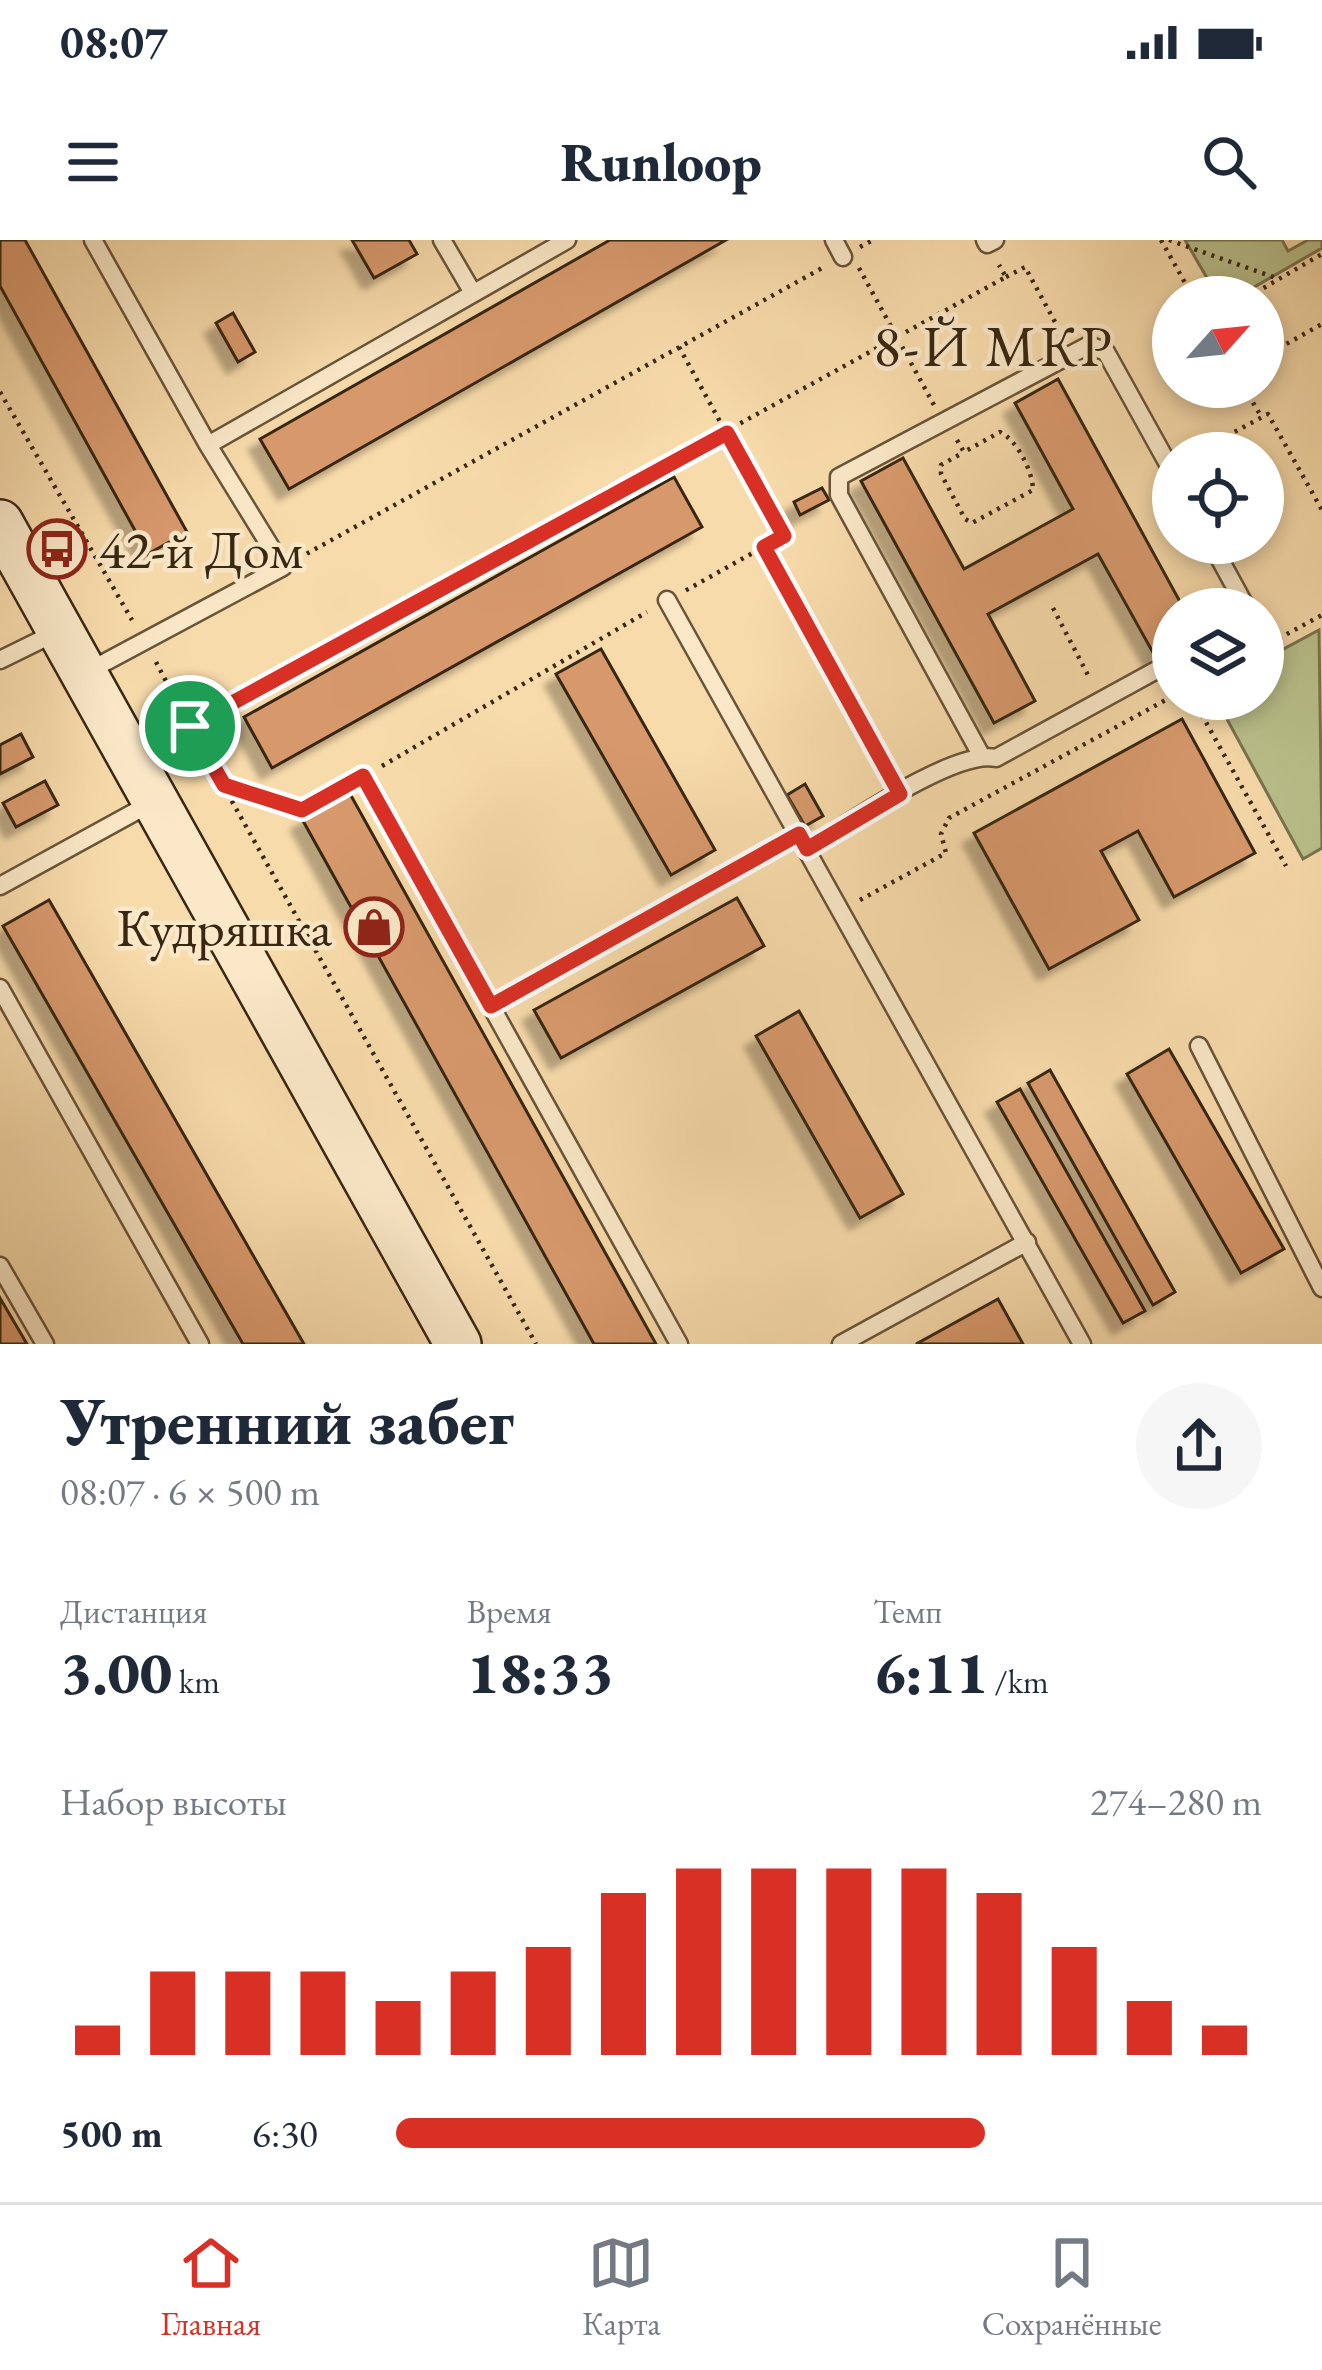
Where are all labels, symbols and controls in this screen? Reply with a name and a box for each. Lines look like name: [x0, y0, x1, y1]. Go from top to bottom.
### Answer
text: 08:07: [60, 13, 168, 71]
text: Runloop: [560, 127, 762, 197]
icon: menu: [60, 129, 126, 195]
icon: search: [1196, 129, 1262, 195]
north arrow: [1152, 276, 1284, 408]
map controls: [1152, 276, 1284, 720]
district label: 8-Й МКР: [873, 309, 1115, 383]
button: locate: [1152, 432, 1284, 564]
place label: 42-й Дом: [99, 514, 303, 584]
bus stop icon: 42-й Дом: [26, 518, 88, 580]
button: layers: [1152, 588, 1284, 720]
pin: [139, 675, 241, 777]
icon: arrive: [157, 693, 223, 759]
place label: Кудряшка: [116, 892, 332, 962]
shop icon: Кудряшка: [343, 896, 405, 958]
text: Утренний забег: [60, 1378, 514, 1464]
button: share: [1136, 1383, 1262, 1509]
text: 08:07 · 6 × 500 m: [60, 1466, 320, 1517]
text: Дистанция: [60, 1590, 207, 1633]
text: Время: [467, 1590, 551, 1633]
text: Темп: [873, 1590, 942, 1633]
text: 3.00: [60, 1633, 172, 1711]
text: 18:33: [467, 1633, 614, 1711]
text: 6:11: [873, 1633, 988, 1711]
text: km: [172, 1660, 220, 1703]
text: /km: [988, 1660, 1049, 1703]
text: Набор высоты: [60, 1776, 287, 1827]
text: 274–280 m: [1090, 1776, 1262, 1827]
text: 500 m: [60, 2108, 163, 2159]
text: 6:30: [252, 2108, 318, 2159]
tab: Главная: [160, 2230, 261, 2345]
tab: Карта: [582, 2230, 661, 2345]
tab: Сохранённые: [982, 2230, 1162, 2345]

